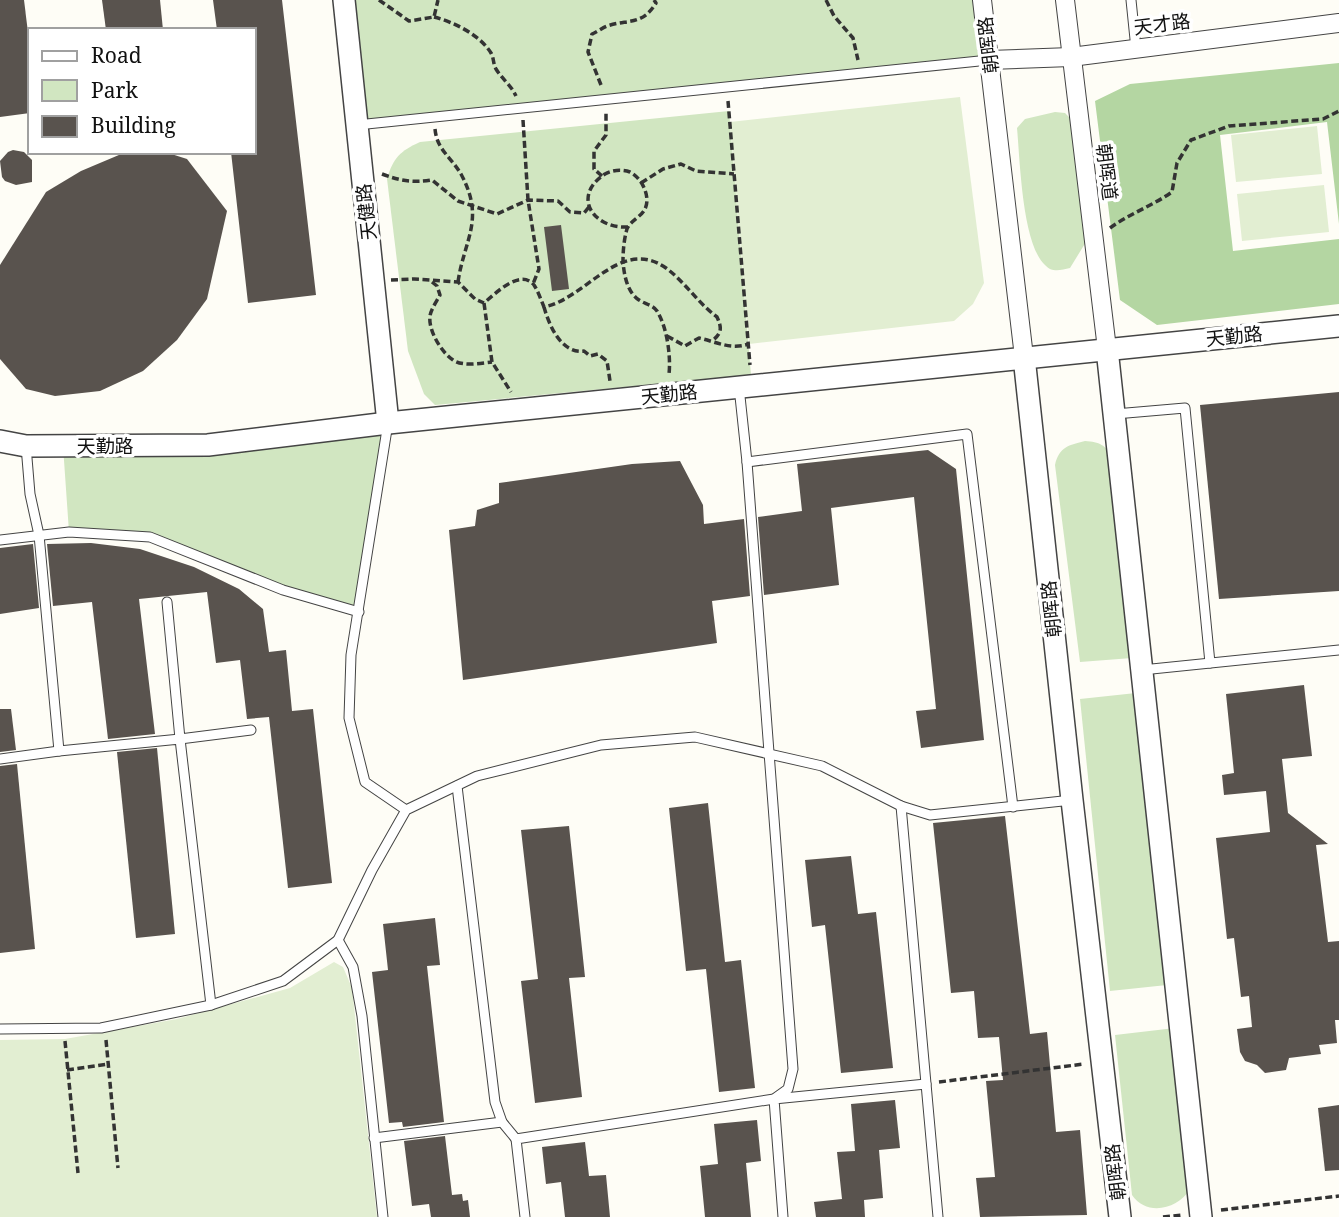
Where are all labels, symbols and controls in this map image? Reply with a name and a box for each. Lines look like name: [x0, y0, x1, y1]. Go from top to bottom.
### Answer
street label: 天才路: [1132, 8, 1192, 40]
street label: 朝晖路: [972, 15, 1004, 75]
legend: [28, 28, 256, 154]
text: Road: [91, 41, 142, 69]
text: Park: [91, 76, 138, 104]
text: Building: [91, 111, 176, 139]
street label: 朝晖道: [1091, 142, 1123, 202]
street label: 天健路: [350, 182, 382, 242]
street label: 天勤路: [1204, 320, 1264, 352]
street label: 天勤路: [639, 378, 699, 410]
street label: 天勤路: [76, 433, 134, 459]
street label: 朝晖路: [1035, 579, 1067, 639]
street label: 朝晖路: [1099, 1142, 1131, 1202]

